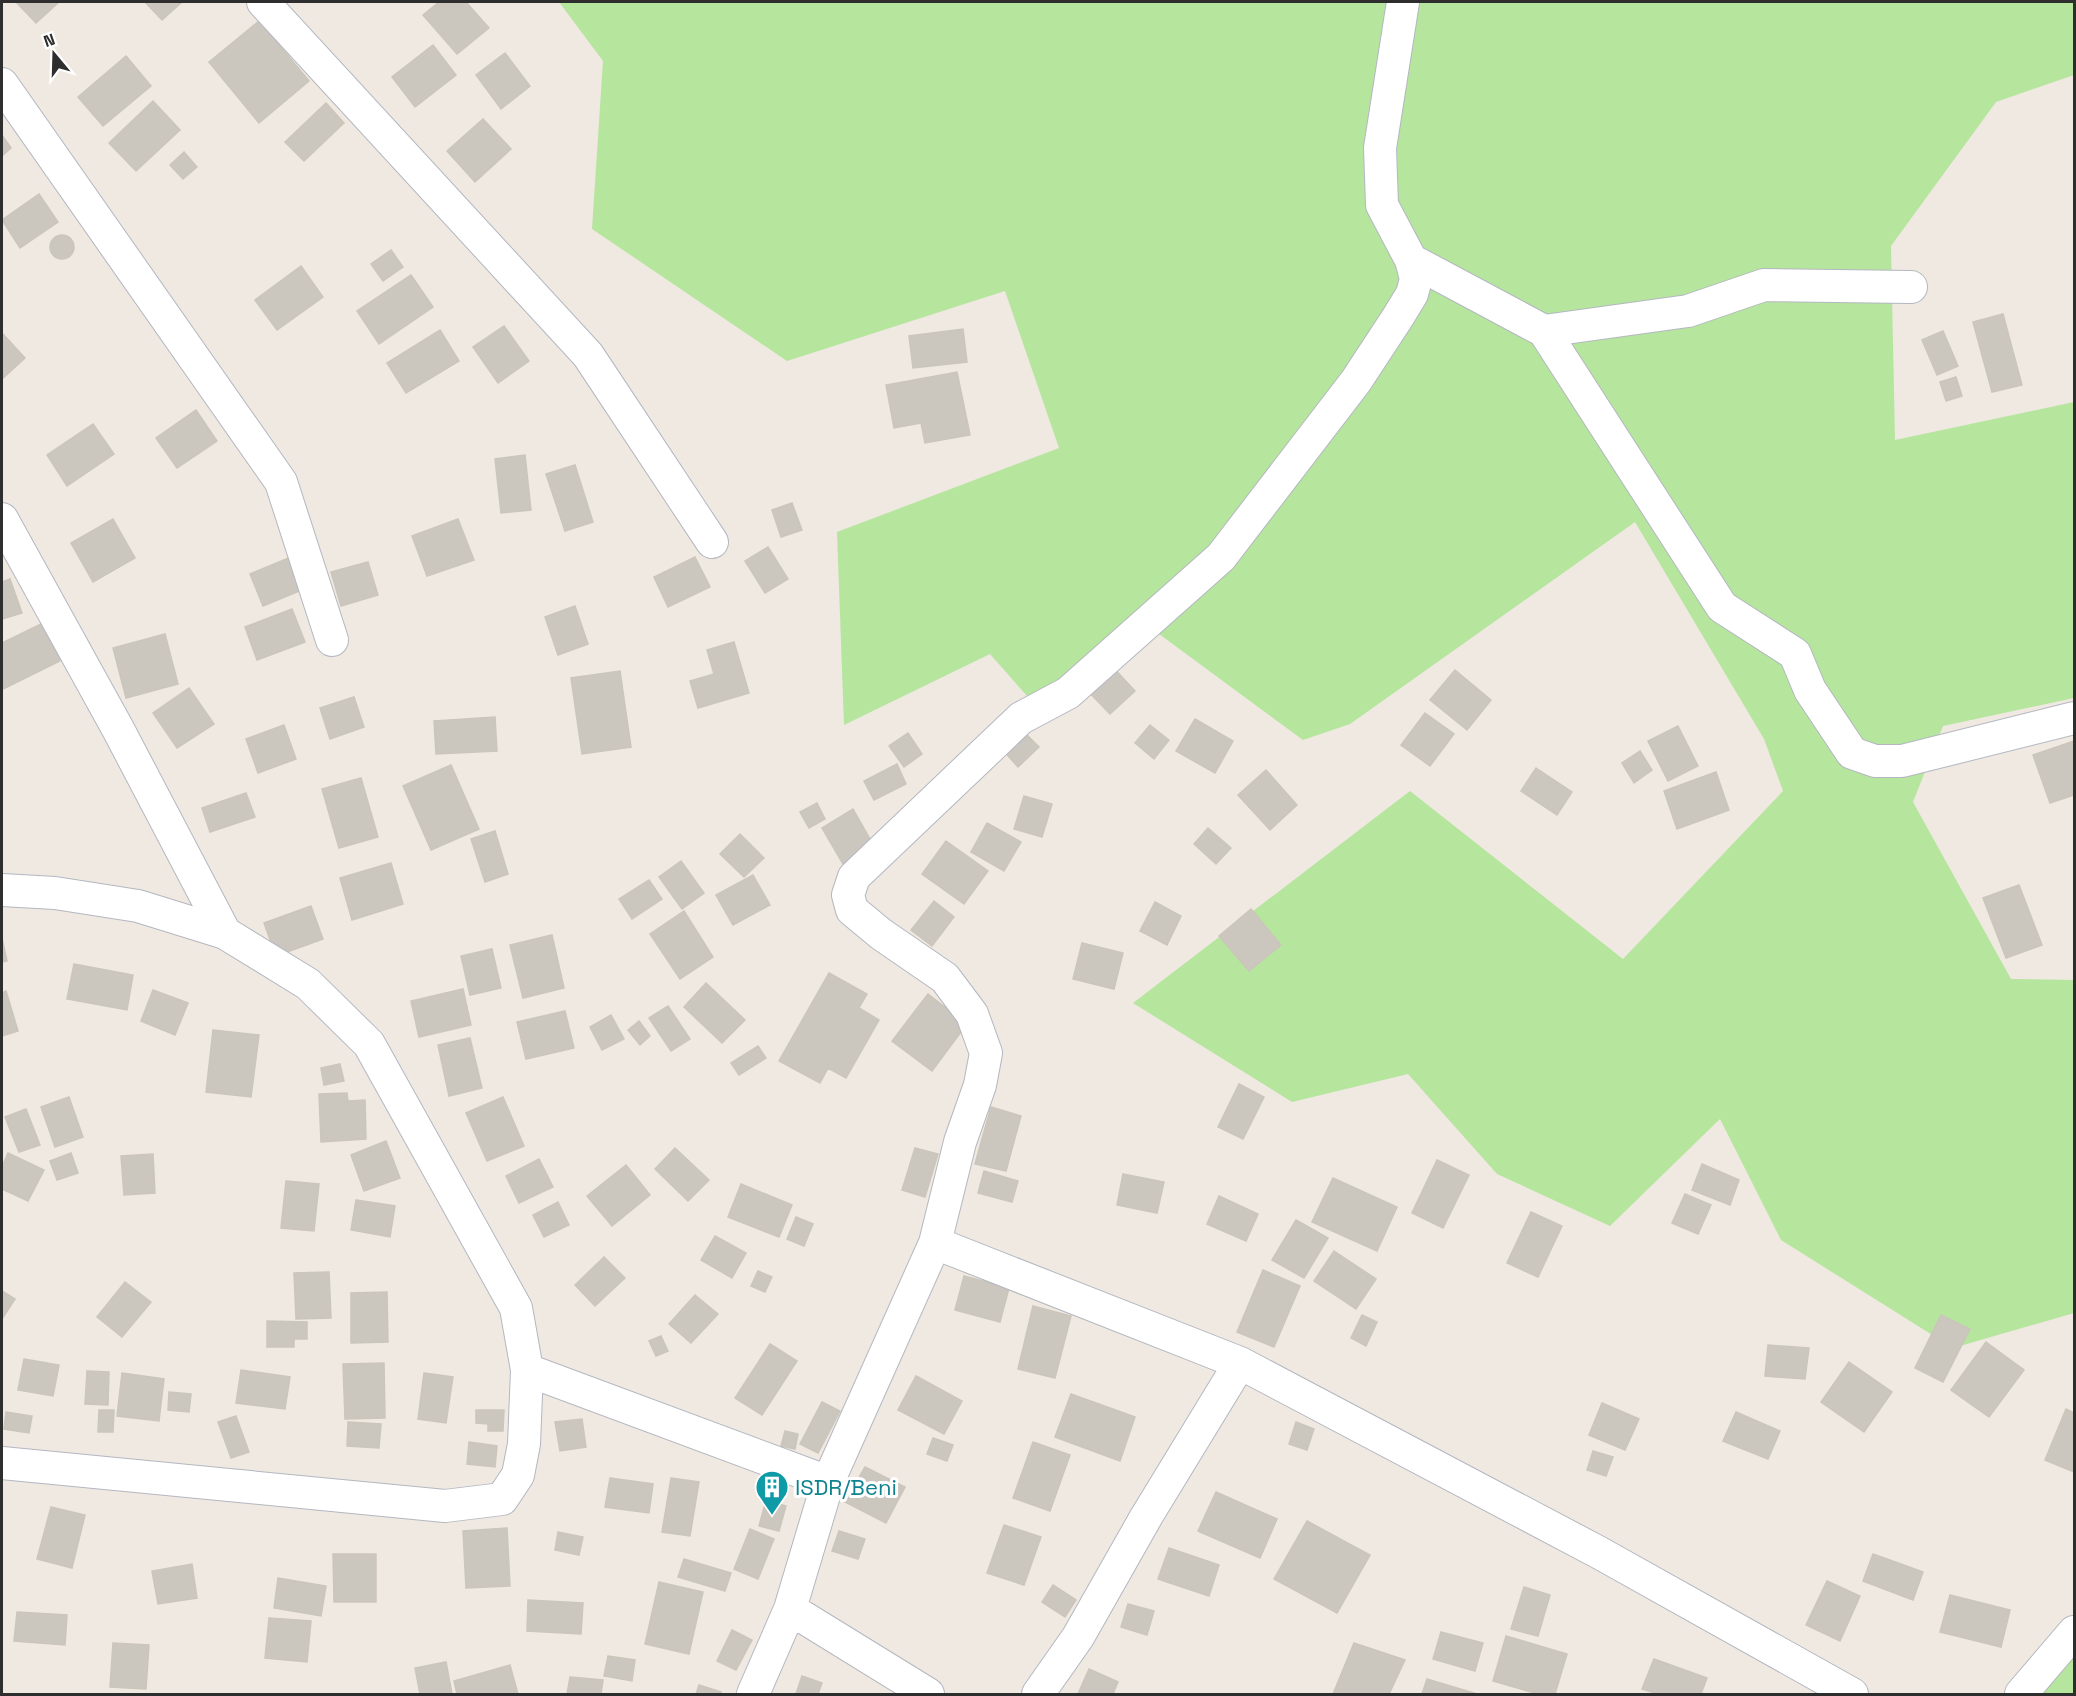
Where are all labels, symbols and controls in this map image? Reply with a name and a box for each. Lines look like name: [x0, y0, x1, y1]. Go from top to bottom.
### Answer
north arrow: [24, 24, 84, 84]
text: N: [41, 29, 58, 52]
building icon: ISDR/Beni: [754, 1469, 790, 1516]
place label: ISDR/Beni: [795, 1473, 897, 1501]

